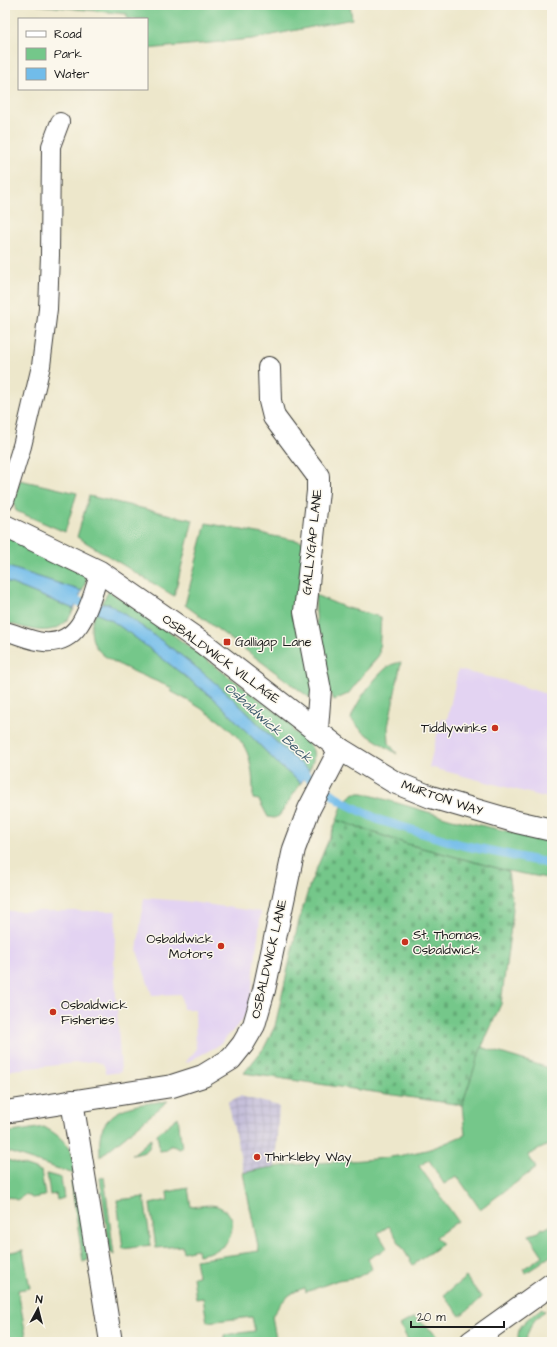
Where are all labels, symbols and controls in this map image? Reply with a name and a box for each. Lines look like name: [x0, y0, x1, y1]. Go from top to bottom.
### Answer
legend: [18, 18, 148, 90]
text: Road: [54, 26, 82, 43]
text: Park: [54, 46, 82, 63]
text: Water: [54, 66, 90, 83]
street label: GALLYGAP LANE: [297, 488, 327, 596]
street label: OSBALDWICK VILLAGE: [158, 610, 284, 708]
place label: Galligap Lane: [235, 633, 312, 652]
marker: Galligap Lane: [222, 637, 232, 647]
water label: Osbaldwick Beck: [220, 678, 317, 768]
place label: Tiddlywinks: [421, 719, 487, 738]
marker: Tiddlywinks: [490, 723, 500, 733]
street label: MURTON WAY: [399, 776, 485, 820]
street label: OSBALDWICK LANE: [247, 897, 292, 1020]
place label: St. Thomas, Osbaldwick: [413, 926, 481, 959]
place label: Osbaldwick Motors: [146, 930, 213, 963]
marker: St. Thomas, Osbaldwick: [400, 937, 410, 947]
marker: Osbaldwick Motors: [216, 941, 226, 951]
place label: Osbaldwick Fisheries: [61, 996, 128, 1029]
marker: Osbaldwick Fisheries: [48, 1007, 58, 1017]
place label: Thirkleby Way: [265, 1148, 351, 1167]
marker: Thirkleby Way: [252, 1152, 262, 1162]
north arrow: [18, 1289, 58, 1329]
text: N: [35, 1292, 44, 1307]
scale bar: [411, 1303, 504, 1329]
text: 20 m: [417, 1309, 446, 1326]

